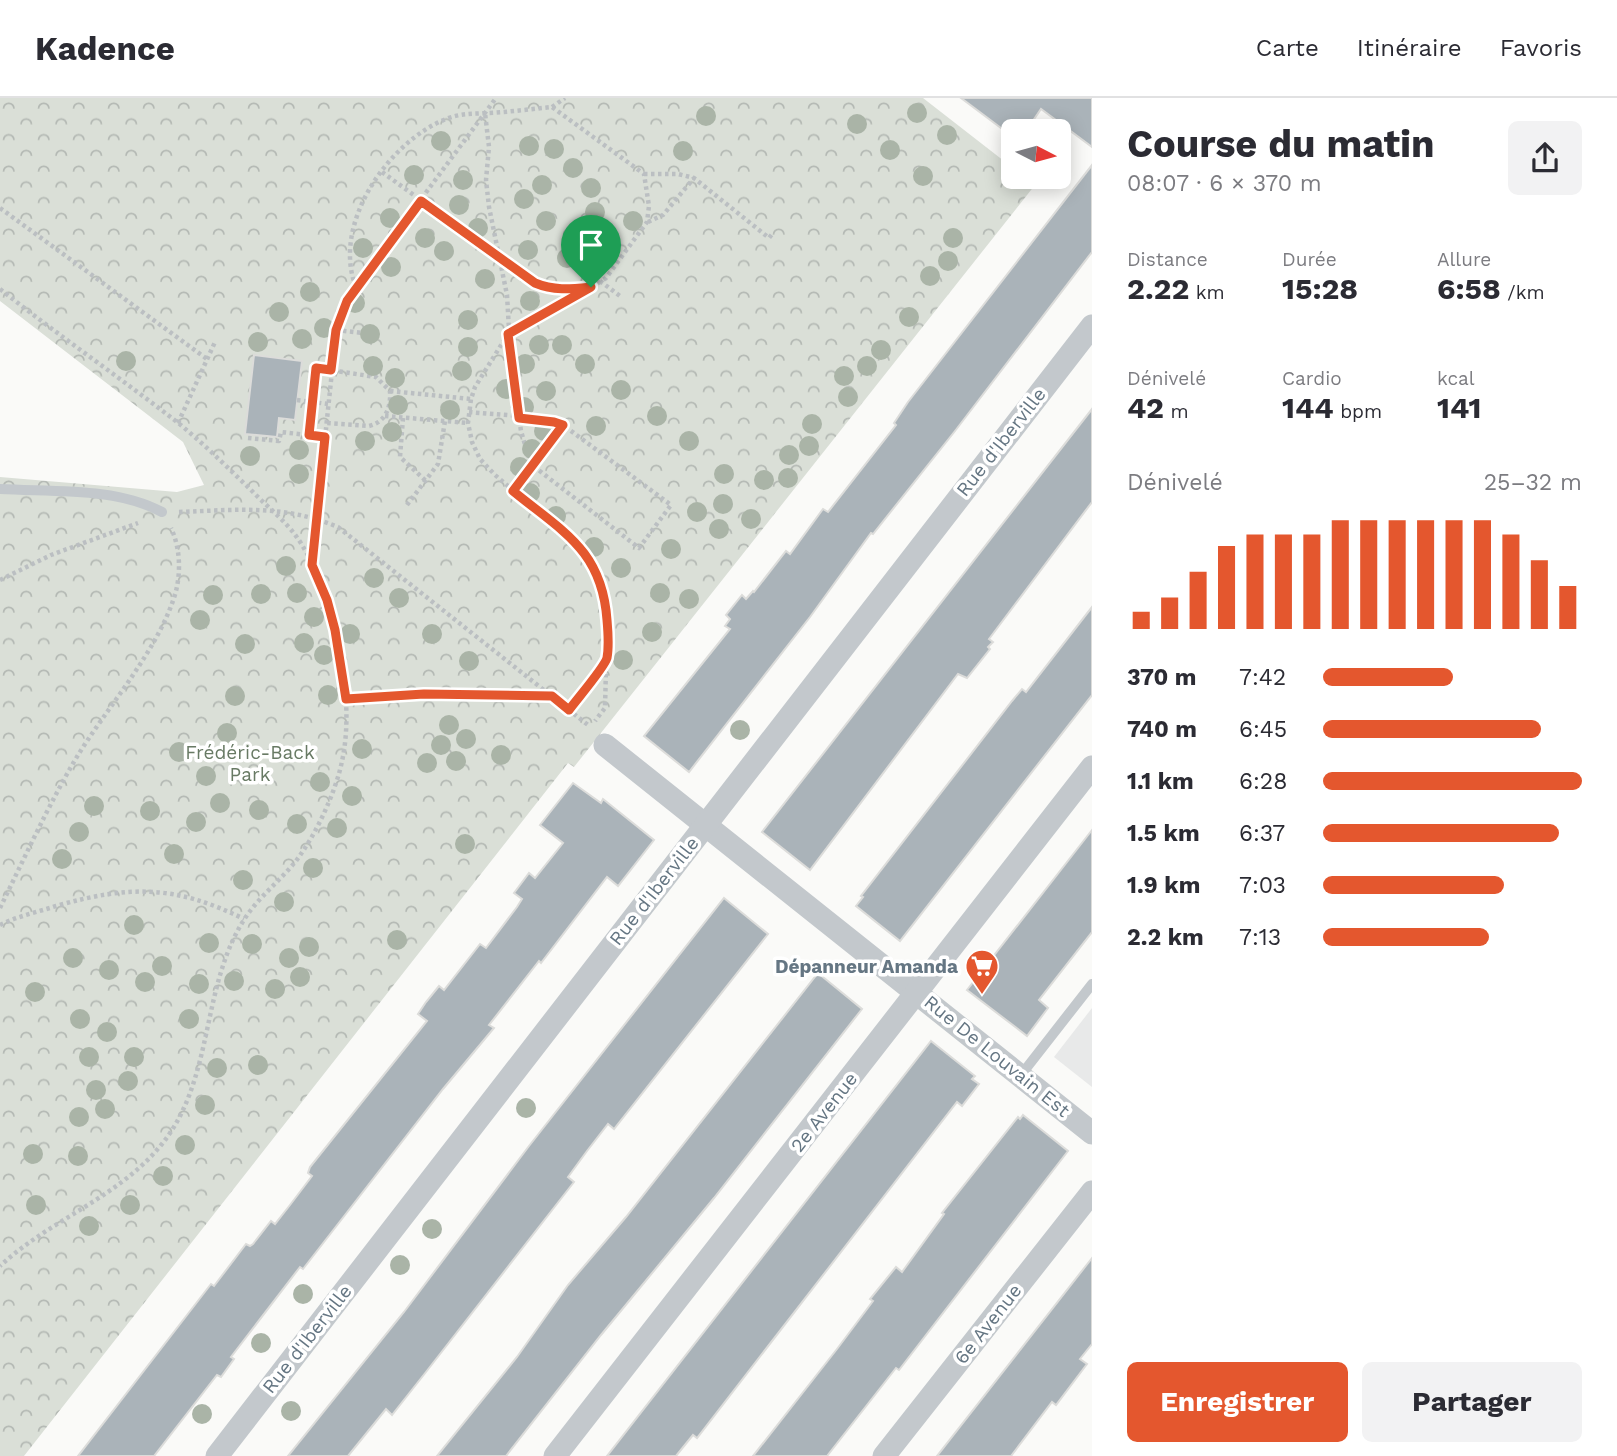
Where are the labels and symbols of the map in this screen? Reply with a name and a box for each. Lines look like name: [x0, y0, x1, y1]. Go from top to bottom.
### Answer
north arrow: [1001, 119, 1071, 189]
pin: [561, 215, 621, 287]
street label: Rue d'Iberville: [951, 383, 1051, 501]
park label: Frédéric-Back Park: [185, 741, 315, 786]
street label: Rue d'Iberville: [604, 832, 704, 950]
supermarket icon: Dépanneur Amanda: [963, 947, 1001, 996]
place label: Dépanneur Amanda: [775, 955, 958, 978]
street label: Rue De Louvain Est: [920, 990, 1074, 1122]
street label: 2e Avenue: [786, 1068, 862, 1156]
street label: 6e Avenue: [950, 1279, 1026, 1369]
street label: Rue d'Iberville: [257, 1280, 357, 1398]

